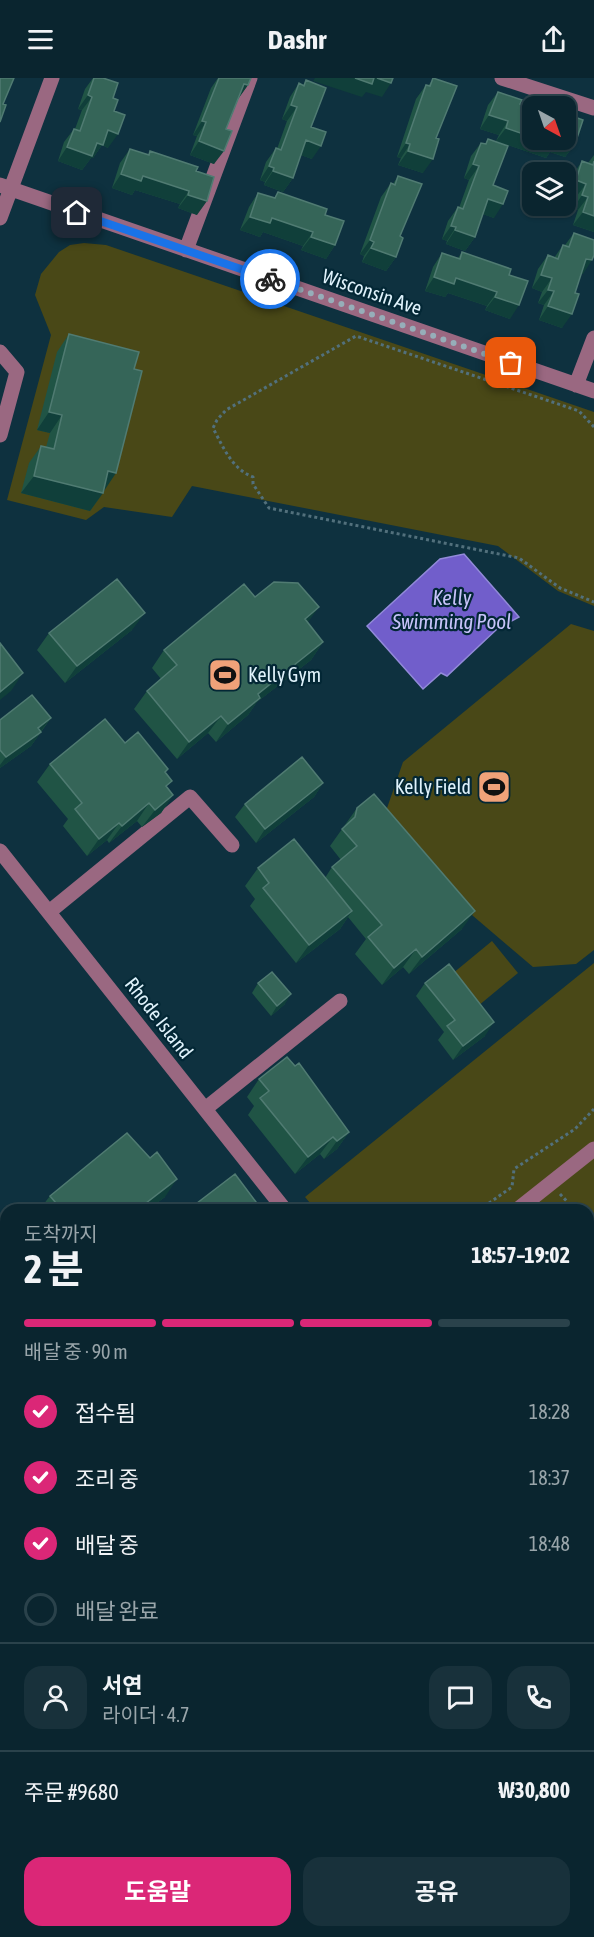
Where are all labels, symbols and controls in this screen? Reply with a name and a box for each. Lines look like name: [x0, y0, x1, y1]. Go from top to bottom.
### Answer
icon: menu: [24, 23, 57, 56]
icon: share: [537, 23, 570, 56]
text: Dashr: [268, 24, 326, 55]
north arrow: [522, 96, 576, 150]
map controls: [522, 96, 576, 216]
button: layers: [522, 162, 576, 216]
pin: [51, 187, 102, 238]
icon: home: [60, 196, 93, 229]
courier: [240, 249, 300, 309]
icon: bike: [254, 263, 287, 296]
street label: Wisconsin Ave: [319, 264, 425, 319]
pin: [485, 337, 536, 388]
icon: bag: [494, 346, 527, 379]
water label: Kelly Swimming Pool: [391, 585, 512, 633]
sports icon: Kelly Gym: [207, 657, 243, 693]
place label: Kelly Gym: [248, 663, 321, 686]
sports icon: Kelly Field: [476, 769, 512, 805]
place label: Kelly Field: [395, 775, 471, 798]
street label: Rhode Island: [121, 973, 198, 1063]
text: 도착까지: [24, 1222, 98, 1245]
text: 18:57–19:02: [471, 1242, 570, 1268]
text: 2 분: [24, 1247, 84, 1291]
text: 배달 중 · 90 m: [24, 1340, 128, 1363]
icon: check: [24, 1395, 57, 1428]
text: 접수됨: [75, 1400, 136, 1426]
text: 18:28: [529, 1400, 570, 1423]
icon: check: [24, 1461, 57, 1494]
text: 조리 중: [75, 1466, 139, 1492]
text: 18:37: [529, 1466, 570, 1489]
icon: check: [24, 1527, 57, 1560]
text: 배달 중: [75, 1532, 139, 1558]
text: 18:48: [529, 1532, 570, 1555]
text: 배달 완료: [75, 1598, 159, 1624]
button: person: [24, 1666, 87, 1729]
button: chat: [429, 1666, 492, 1729]
button: phone: [507, 1666, 570, 1729]
text: 서연: [102, 1672, 142, 1698]
text: 라이더 · 4.7: [102, 1703, 189, 1726]
text: ₩30,800: [498, 1777, 570, 1803]
text: 주문 #9680: [24, 1779, 119, 1805]
button: 도움말: [24, 1857, 291, 1926]
button: 공유: [303, 1857, 570, 1926]

